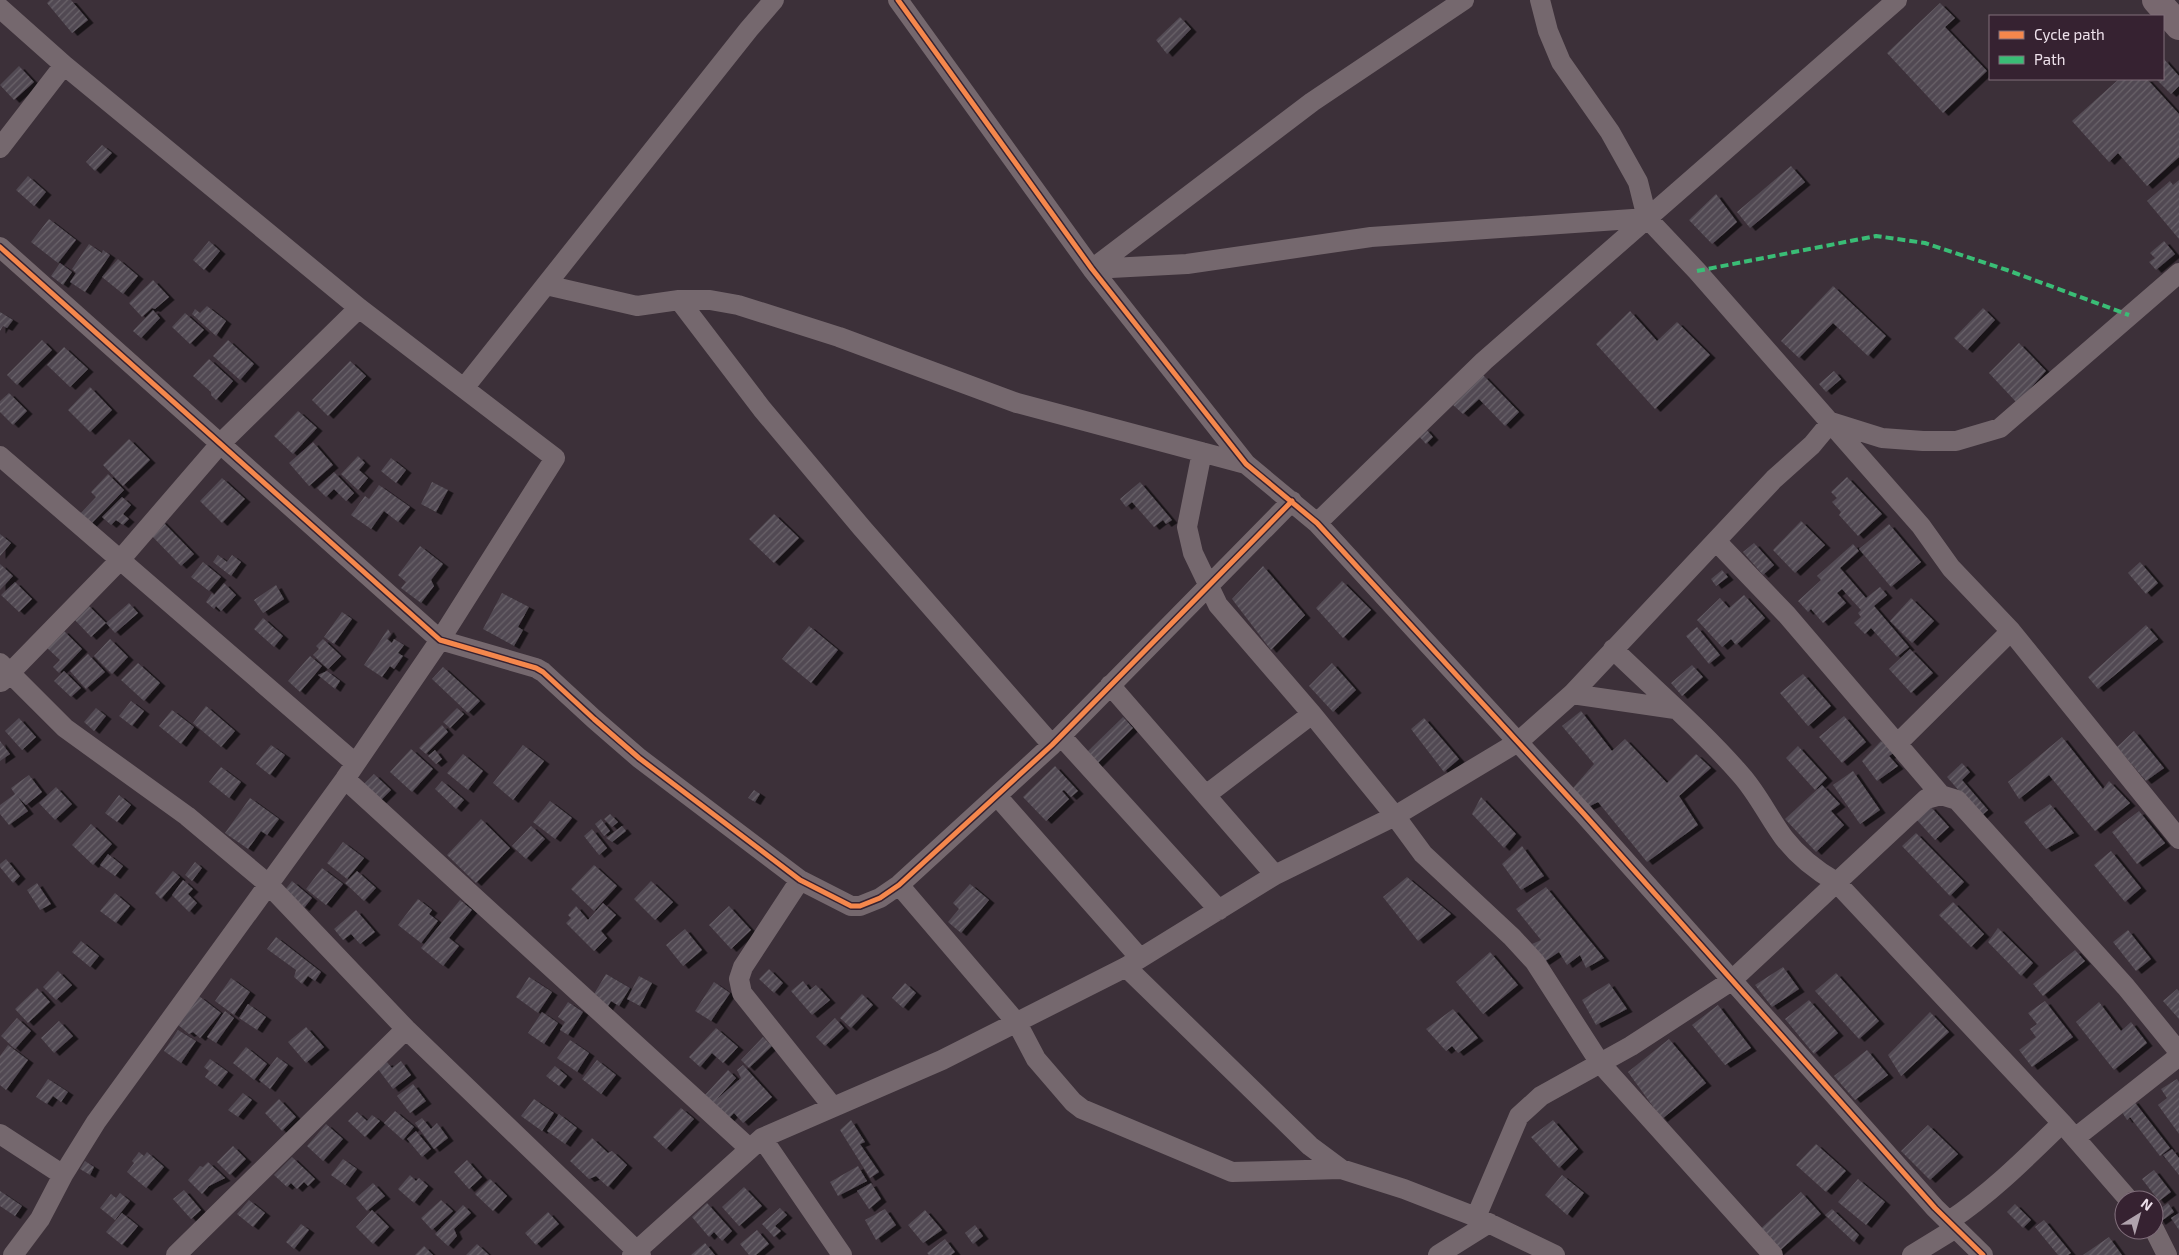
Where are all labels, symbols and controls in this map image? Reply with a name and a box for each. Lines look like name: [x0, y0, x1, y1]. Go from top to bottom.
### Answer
legend: [1989, 15, 2164, 80]
text: Cycle path: [2034, 25, 2105, 43]
text: Path: [2034, 50, 2065, 68]
north arrow: [2114, 1190, 2164, 1240]
text: N: [2138, 1194, 2156, 1214]

